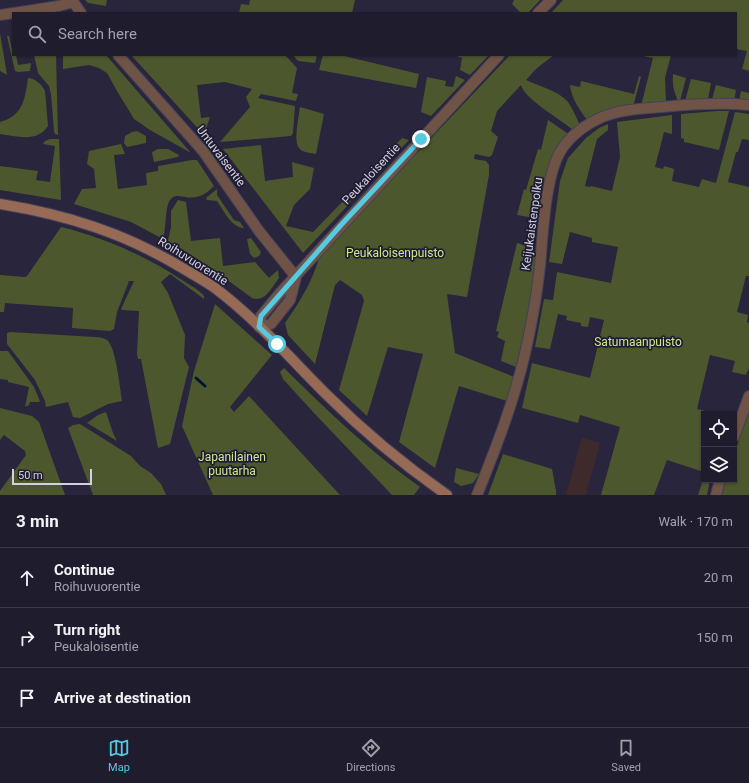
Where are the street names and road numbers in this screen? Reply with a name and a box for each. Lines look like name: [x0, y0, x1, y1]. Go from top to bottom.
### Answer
street label: Untuvaisentie: [194, 123, 248, 189]
street label: Peukaloisentie: [339, 141, 403, 207]
street label: Keijukaistenpolku: [519, 176, 545, 272]
street label: Roihuvuorentie: [155, 234, 231, 288]

